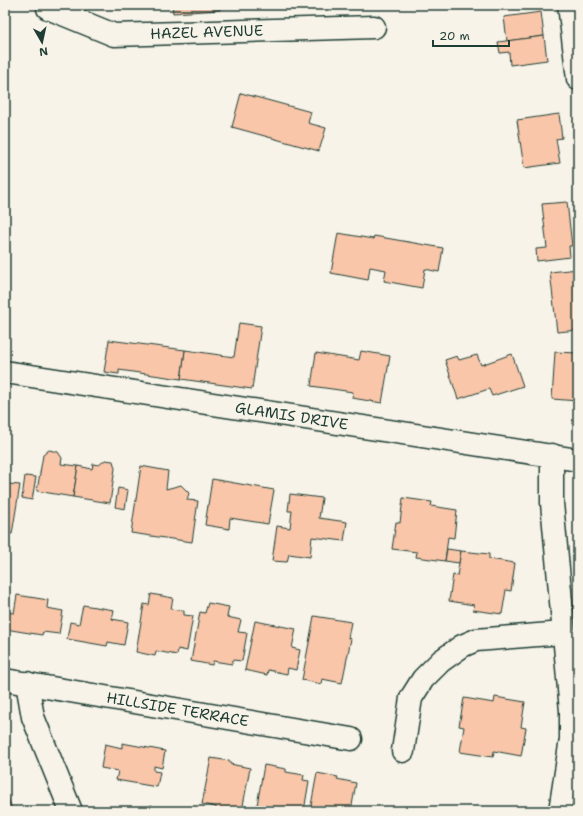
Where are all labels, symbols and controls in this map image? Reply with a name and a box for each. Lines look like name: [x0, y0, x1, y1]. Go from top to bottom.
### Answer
street label: HAZEL AVENUE: [150, 20, 264, 44]
north arrow: [22, 22, 62, 62]
scale bar: [433, 22, 509, 48]
text: 20 m: [439, 28, 470, 44]
text: N: [38, 43, 49, 60]
street label: GLAMIS DRIVE: [234, 397, 350, 435]
street label: HILLSIDE TERRACE: [105, 687, 250, 731]

